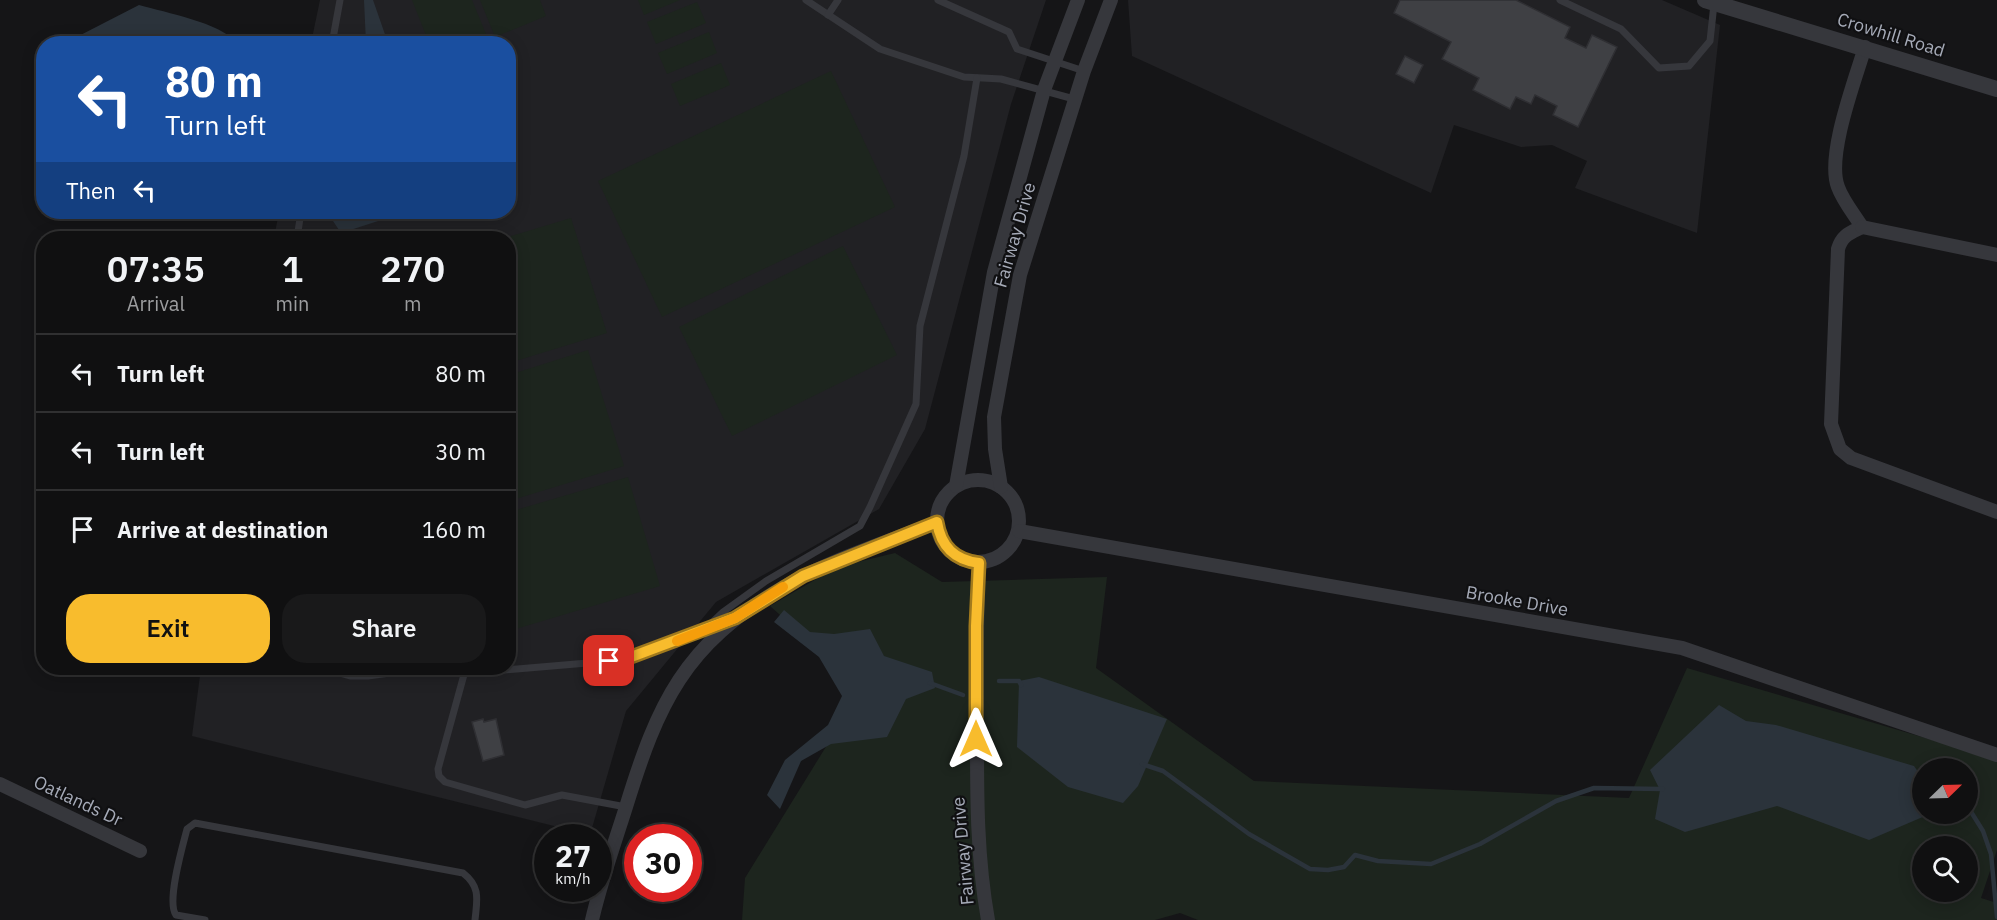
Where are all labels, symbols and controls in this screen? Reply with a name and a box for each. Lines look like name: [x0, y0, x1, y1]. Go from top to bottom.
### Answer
street label: Crowhill Road: [1834, 7, 1948, 62]
text: 80 m: [165, 54, 263, 109]
icon: left: [66, 60, 144, 138]
text: Turn left: [165, 107, 266, 142]
icon: left: [128, 174, 161, 207]
text: Then: [66, 176, 116, 205]
street label: Fairway Drive: [989, 180, 1041, 290]
text: 07:35: [107, 245, 205, 292]
text: 1: [282, 245, 303, 292]
text: 270: [380, 245, 445, 292]
text: Arrival: [127, 290, 185, 317]
text: min: [276, 290, 309, 317]
text: m: [404, 290, 421, 317]
icon: left: [66, 357, 99, 390]
text: Turn left: [117, 359, 205, 388]
text: 80 m: [435, 359, 486, 388]
icon: left: [66, 435, 99, 468]
text: Turn left: [117, 437, 205, 466]
text: 30 m: [435, 437, 486, 466]
icon: arrive: [66, 513, 99, 546]
text: Arrive at destination: [117, 515, 328, 544]
text: 160 m: [422, 515, 486, 544]
street label: Brooke Drive: [1464, 580, 1570, 621]
button: Exit: [66, 594, 270, 663]
button: Share: [282, 594, 486, 663]
pin: [583, 635, 634, 686]
icon: arrive: [592, 644, 625, 677]
position arrow: [944, 707, 1008, 771]
north arrow: [1912, 758, 1978, 824]
map controls: [1912, 758, 1978, 902]
street label: Oatlands Dr: [30, 770, 127, 831]
street label: Fairway Drive: [946, 796, 979, 906]
speed limit sign: 30: [624, 824, 702, 902]
text: 27: [555, 836, 591, 875]
button: search: [1912, 836, 1978, 902]
text: km/h: [555, 869, 591, 888]

